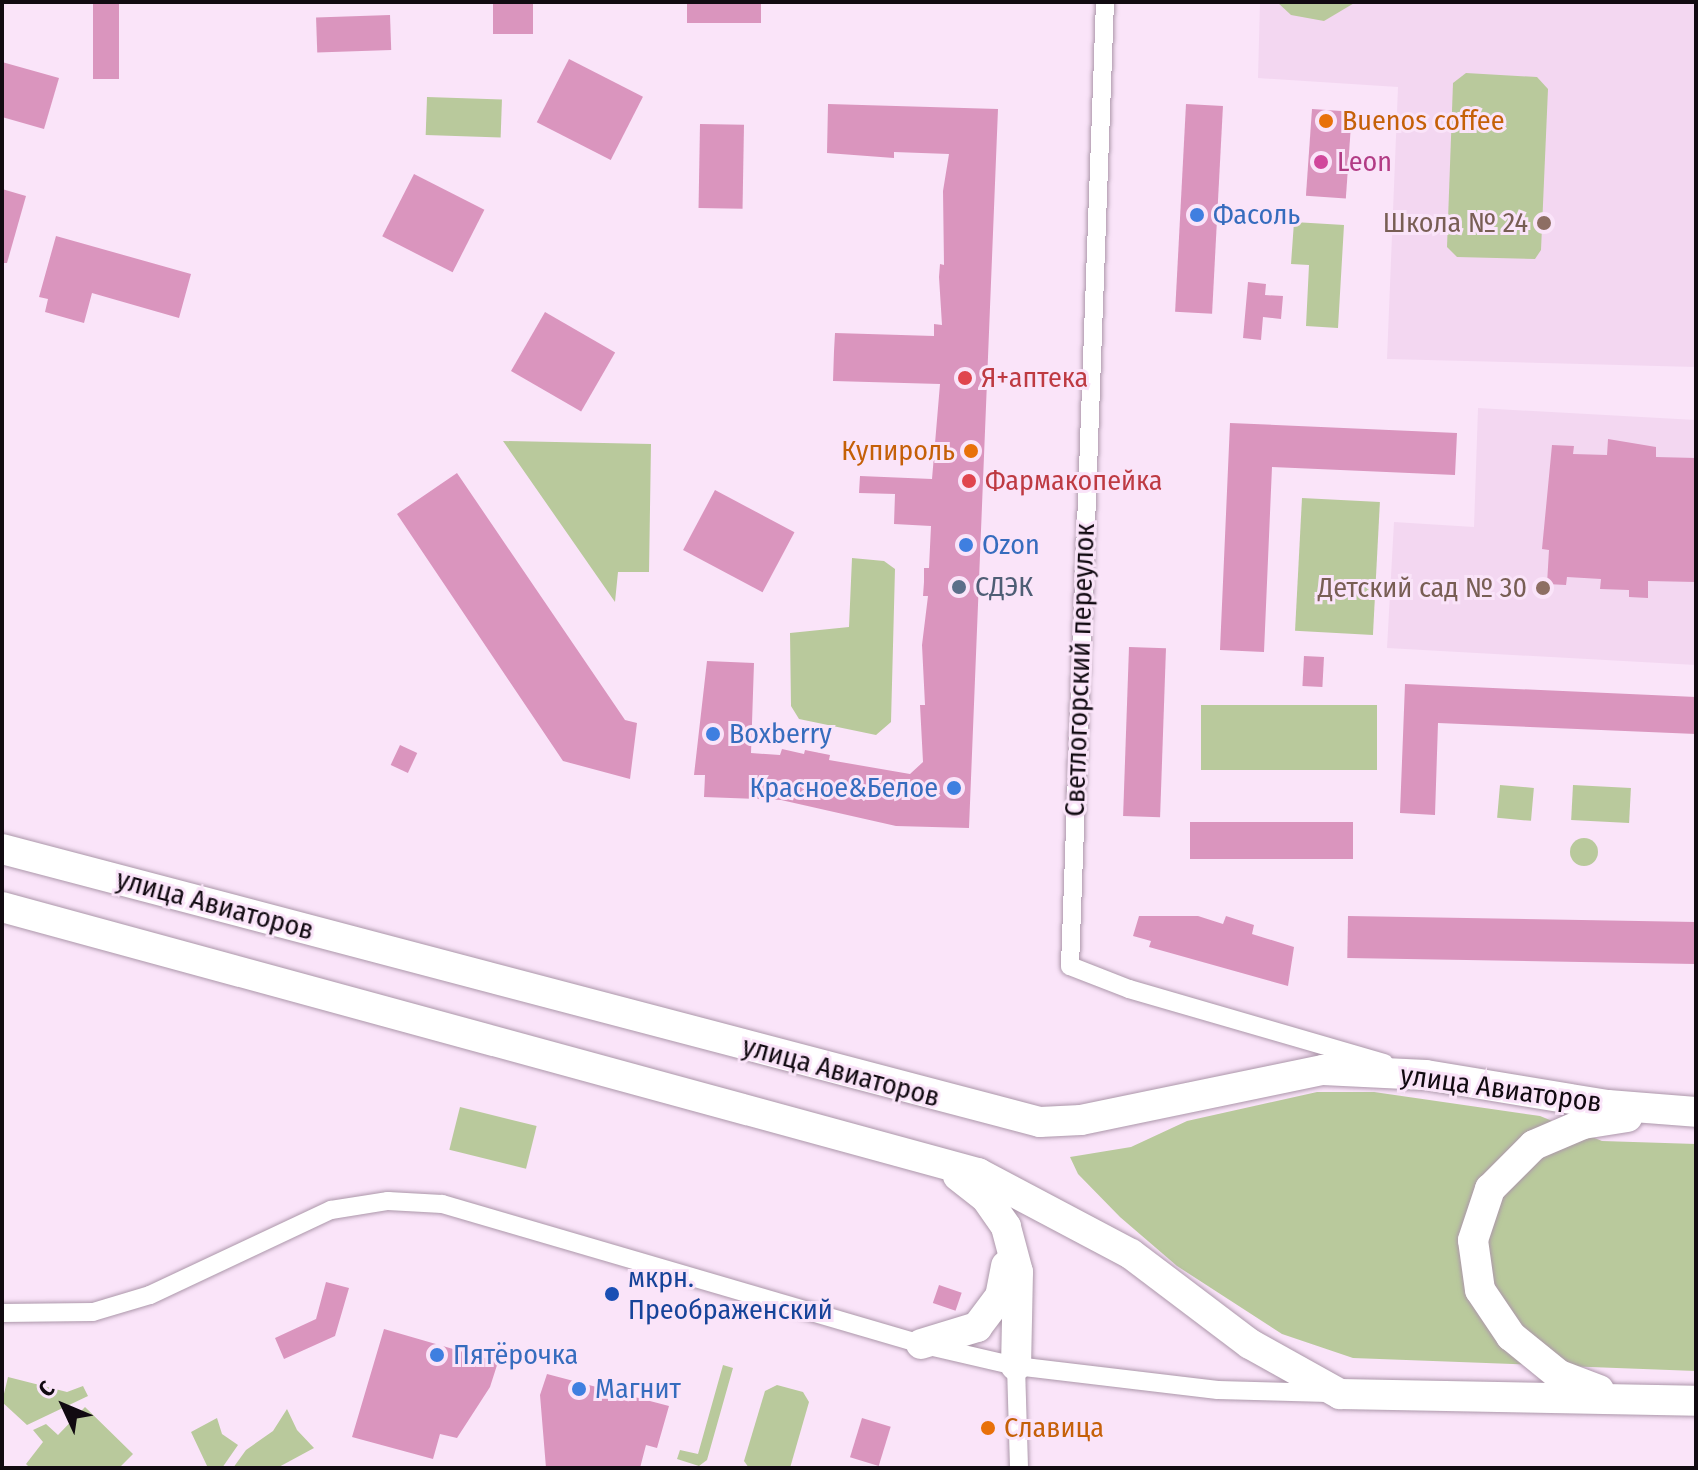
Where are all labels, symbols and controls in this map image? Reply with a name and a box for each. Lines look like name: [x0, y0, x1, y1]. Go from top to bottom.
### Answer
place label: Buenos coffee: [1342, 104, 1505, 138]
marker: Buenos coffee: [1317, 112, 1335, 130]
place label: Leon: [1337, 145, 1392, 179]
marker: Leon: [1312, 153, 1330, 171]
place label: Фасоль: [1213, 198, 1300, 232]
marker: Фасоль: [1188, 206, 1206, 224]
place label: Школа № 24: [1383, 206, 1528, 240]
marker: Школа № 24: [1535, 214, 1553, 232]
place label: Я+аптека: [981, 361, 1088, 395]
marker: Я+аптека: [956, 369, 974, 387]
place label: Купироль: [841, 434, 955, 468]
marker: Купироль: [962, 442, 980, 460]
place label: Фармакопейка: [985, 464, 1162, 498]
marker: Фармакопейка: [960, 472, 978, 490]
street label: Светлогорский переулок: [1058, 523, 1102, 817]
place label: Ozon: [982, 528, 1040, 562]
marker: Ozon: [957, 536, 975, 554]
place label: СДЭК: [975, 570, 1033, 604]
place label: Детский сад № 30: [1318, 571, 1527, 605]
marker: СДЭК: [950, 578, 968, 596]
marker: Детский сад № 30: [1534, 579, 1552, 597]
place label: Boxberry: [729, 717, 832, 751]
marker: Boxberry: [704, 725, 722, 743]
place label: Красное&Белое: [749, 771, 938, 805]
marker: Красное&Белое: [945, 779, 963, 797]
street label: улица Авиаторов: [113, 863, 317, 947]
street label: улица Авиаторов: [739, 1030, 943, 1114]
street label: улица Авиаторов: [1398, 1058, 1604, 1120]
place label: мкрн. Преображенский: [628, 1261, 833, 1327]
marker: мкрн. Преображенский: [603, 1285, 621, 1303]
place label: Пятёрочка: [453, 1338, 578, 1372]
marker: Пятёрочка: [428, 1346, 446, 1364]
north arrow: [24, 1366, 104, 1446]
place label: Магнит: [595, 1372, 681, 1406]
text: С: [33, 1375, 60, 1403]
marker: Магнит: [570, 1380, 588, 1398]
place label: Славица: [1004, 1411, 1104, 1445]
marker: Славица: [979, 1419, 997, 1437]

